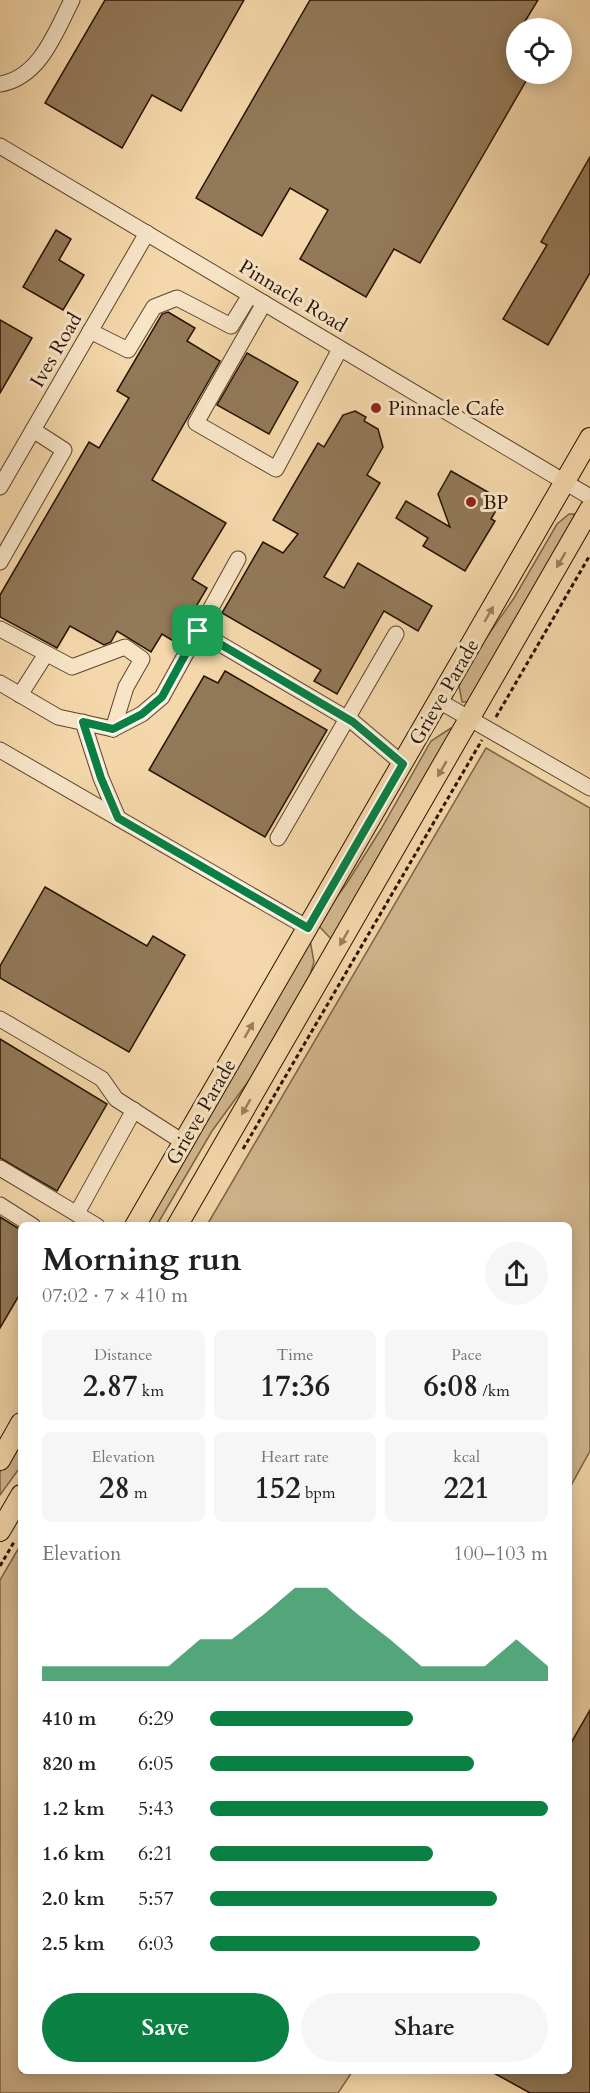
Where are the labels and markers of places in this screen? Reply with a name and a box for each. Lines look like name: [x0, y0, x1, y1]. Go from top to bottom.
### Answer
place label: Pinnacle Cafe: [388, 395, 505, 422]
marker: Pinnacle Cafe: [369, 401, 383, 415]
place label: BP: [483, 489, 509, 516]
marker: BP: [464, 495, 478, 509]
pin: [172, 605, 223, 656]

